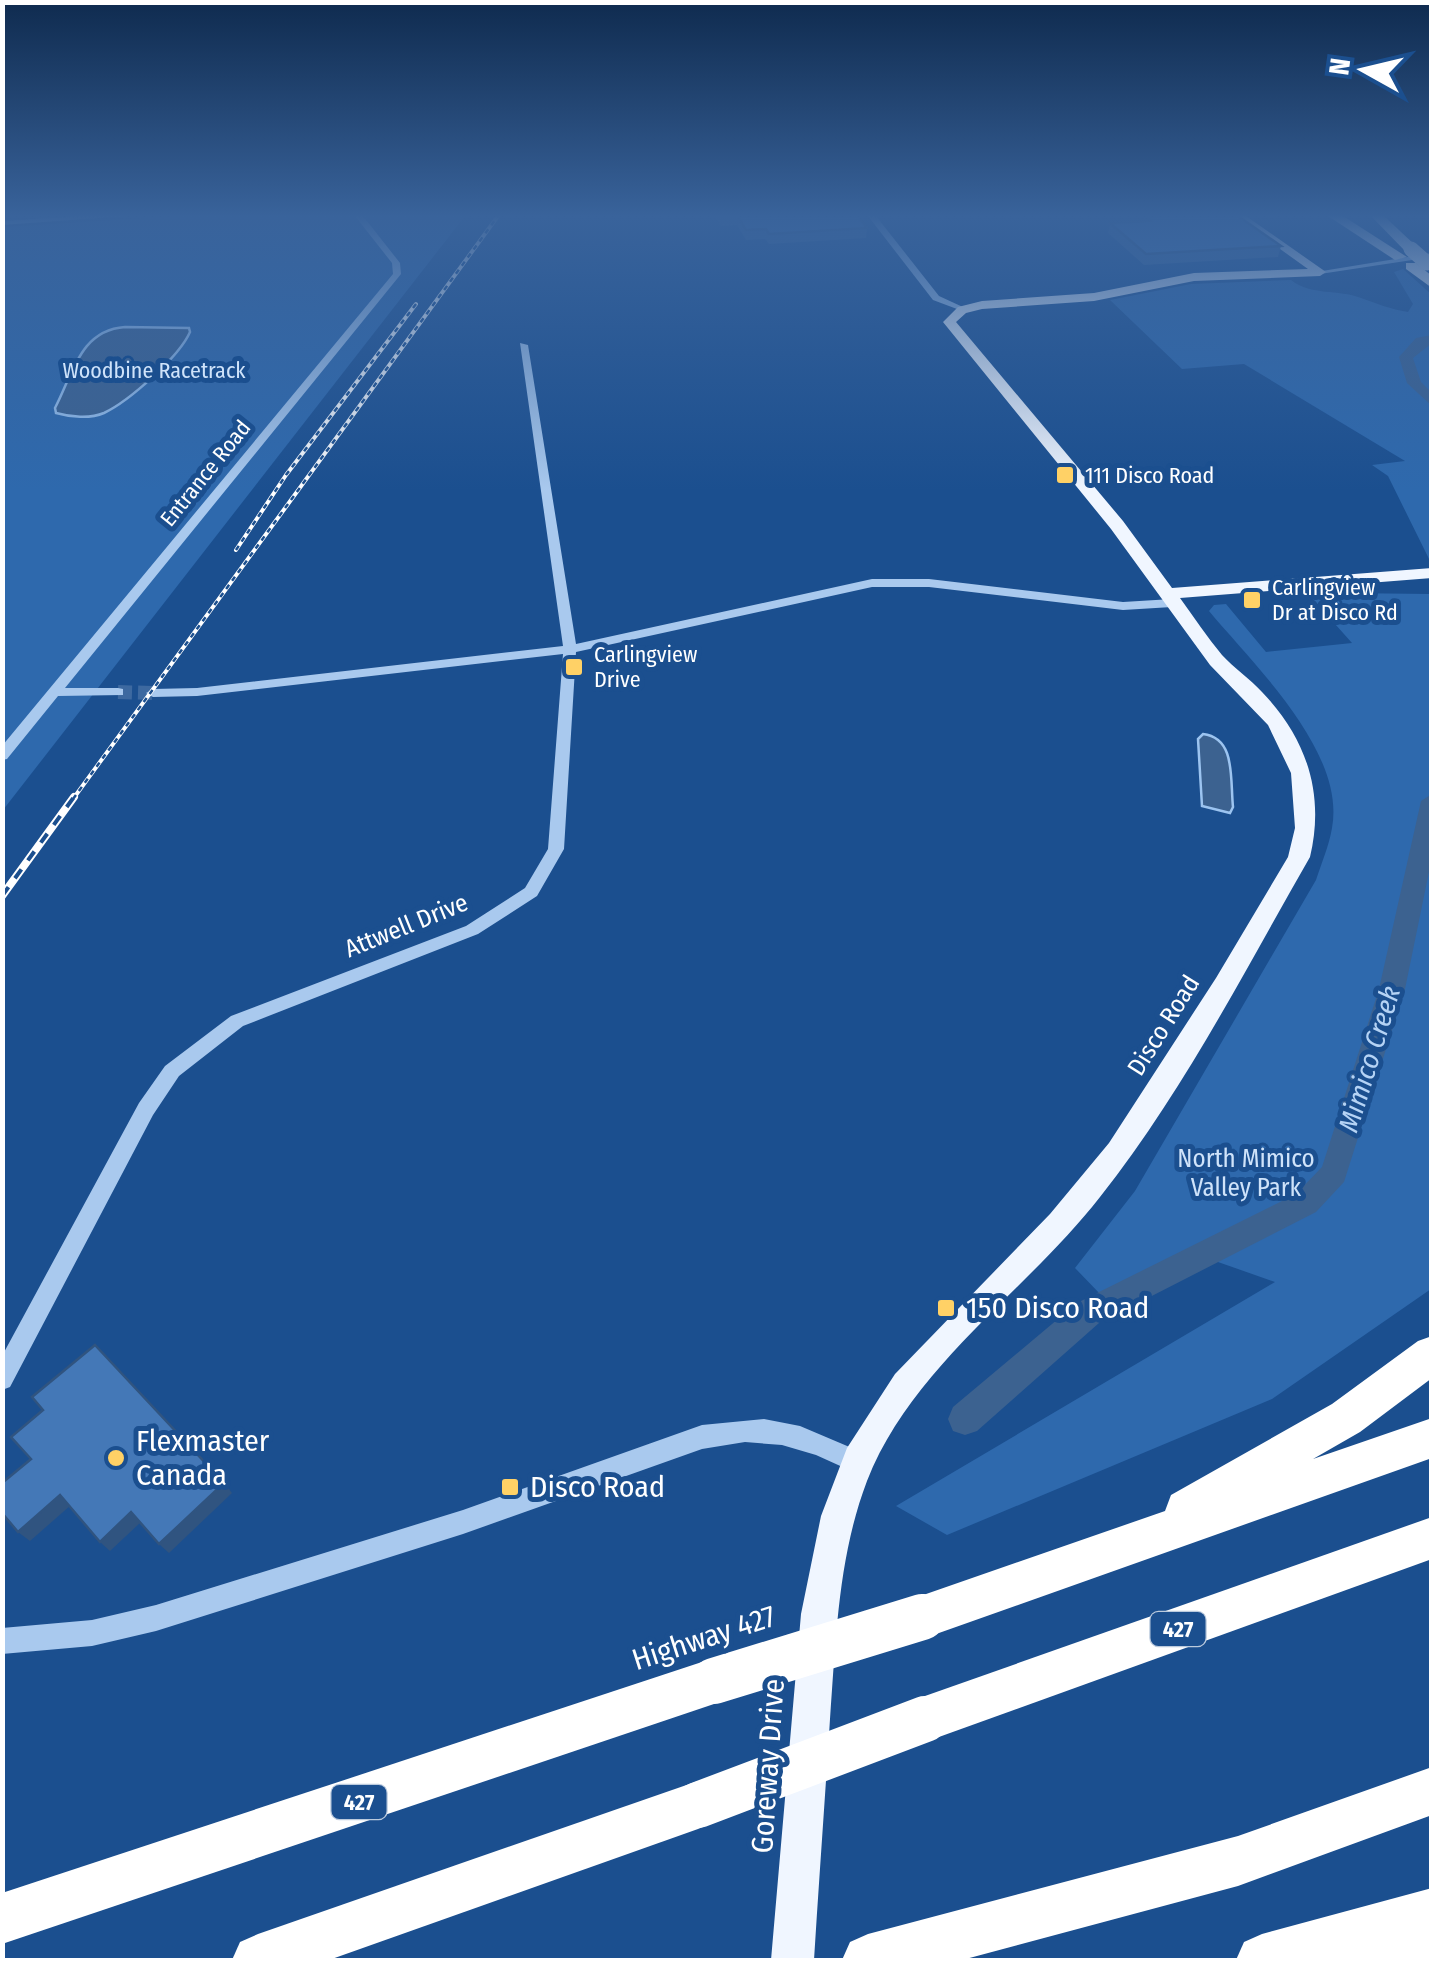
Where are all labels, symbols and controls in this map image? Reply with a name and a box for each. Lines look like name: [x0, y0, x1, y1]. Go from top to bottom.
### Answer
north arrow: [1314, 20, 1414, 120]
text: N: [1322, 56, 1357, 77]
park label: Woodbine Racetrack: [62, 357, 246, 384]
street label: Entrance Road: [154, 415, 256, 532]
place label: 111 Disco Road: [1085, 462, 1214, 489]
marker: 111 Disco Road: [1054, 464, 1076, 486]
place label: Carlingview Dr at Disco Rd: [1272, 574, 1398, 626]
marker: Carlingview Dr at Disco Rd: [1241, 589, 1263, 611]
place label: Carlingview Drive: [594, 641, 697, 693]
marker: Carlingview Drive: [563, 656, 585, 678]
street label: Attwell Drive: [340, 888, 472, 964]
street label: Disco Road: [1121, 970, 1206, 1081]
water label: Mimico Creek: [1332, 982, 1407, 1136]
park label: North Mimico Valley Park: [1177, 1144, 1315, 1203]
place label: 150 Disco Road: [966, 1290, 1149, 1326]
marker: 150 Disco Road: [935, 1297, 957, 1319]
place label: Flexmaster Canada: [136, 1423, 270, 1493]
marker: Flexmaster Canada: [105, 1447, 127, 1469]
place label: Disco Road: [530, 1469, 665, 1505]
marker: Disco Road: [499, 1476, 521, 1498]
street label: Highway 427: [628, 1598, 780, 1678]
road number: 427: [1150, 1612, 1206, 1646]
street label: Goreway Drive: [744, 1678, 792, 1854]
road number: 427: [332, 1785, 386, 1819]

